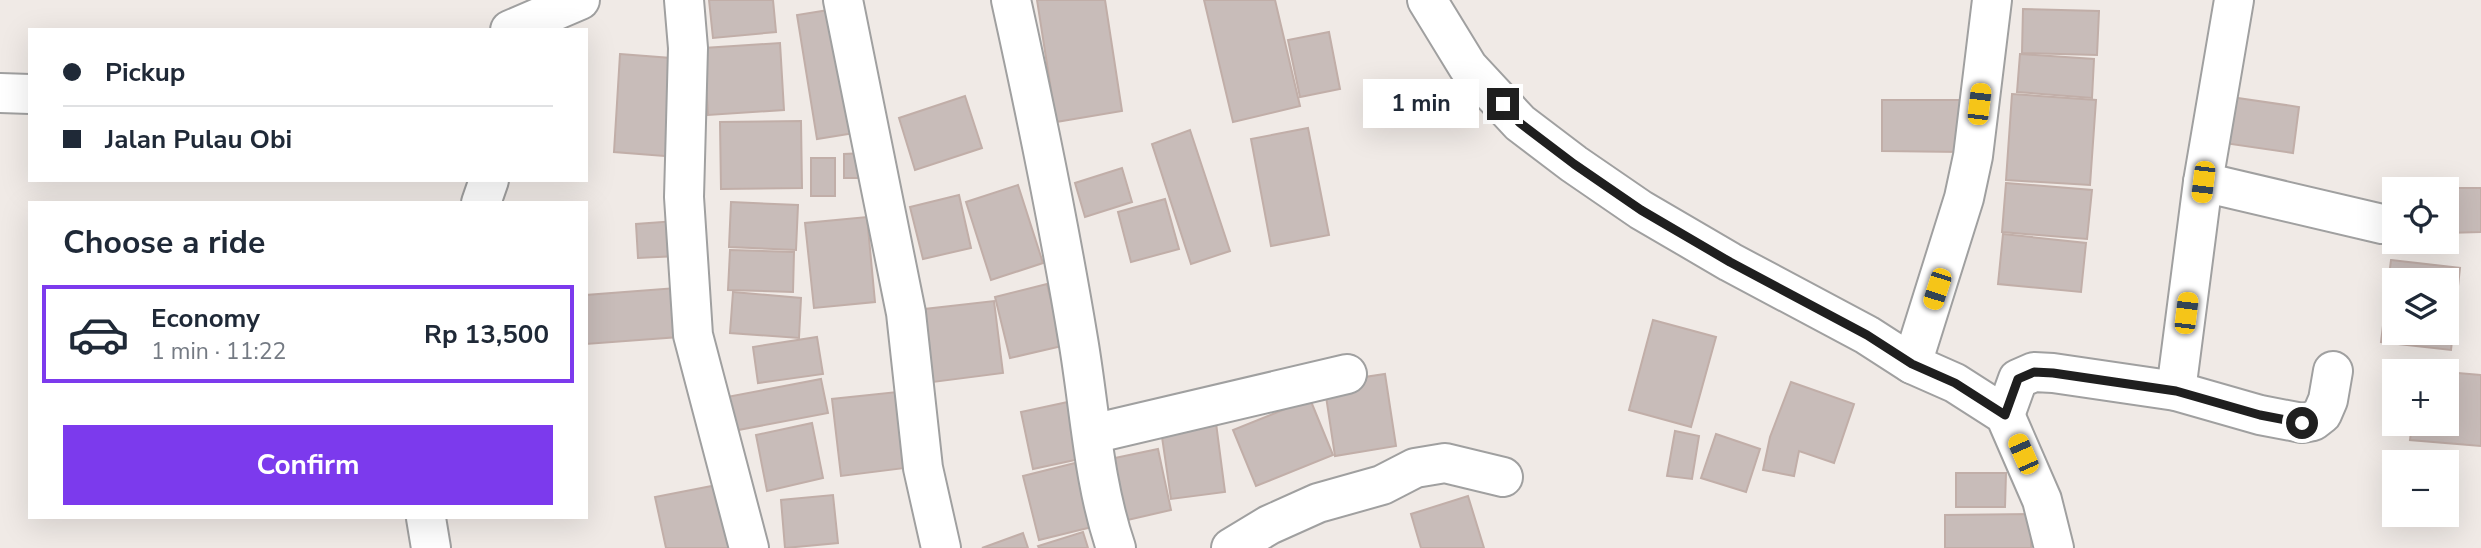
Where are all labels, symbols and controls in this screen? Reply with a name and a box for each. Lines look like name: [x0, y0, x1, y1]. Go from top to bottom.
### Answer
text: Pickup: [105, 55, 185, 90]
callout: 1 min: [1363, 80, 1478, 128]
car: [1967, 82, 1992, 126]
text: 1 min: [1391, 88, 1451, 119]
route end: [1487, 88, 1519, 120]
text: Jalan Pulau Obi: [105, 122, 292, 157]
car: [2191, 160, 2216, 204]
map controls: [2382, 177, 2459, 527]
button: locate: [2382, 177, 2459, 254]
text: Choose a ride: [63, 221, 265, 264]
car: [1921, 266, 1954, 312]
button: layers: [2382, 268, 2459, 345]
car: [2174, 291, 2199, 335]
text: Economy: [151, 301, 260, 336]
icon: car: [67, 303, 130, 366]
text: Rp 13,500: [424, 317, 549, 352]
text: 1 min · 11:22: [151, 336, 286, 367]
button: +: [2382, 359, 2459, 436]
route start: [2286, 407, 2318, 439]
button: Confirm: [63, 425, 553, 505]
car: [2005, 431, 2042, 477]
button: −: [2382, 450, 2459, 527]

